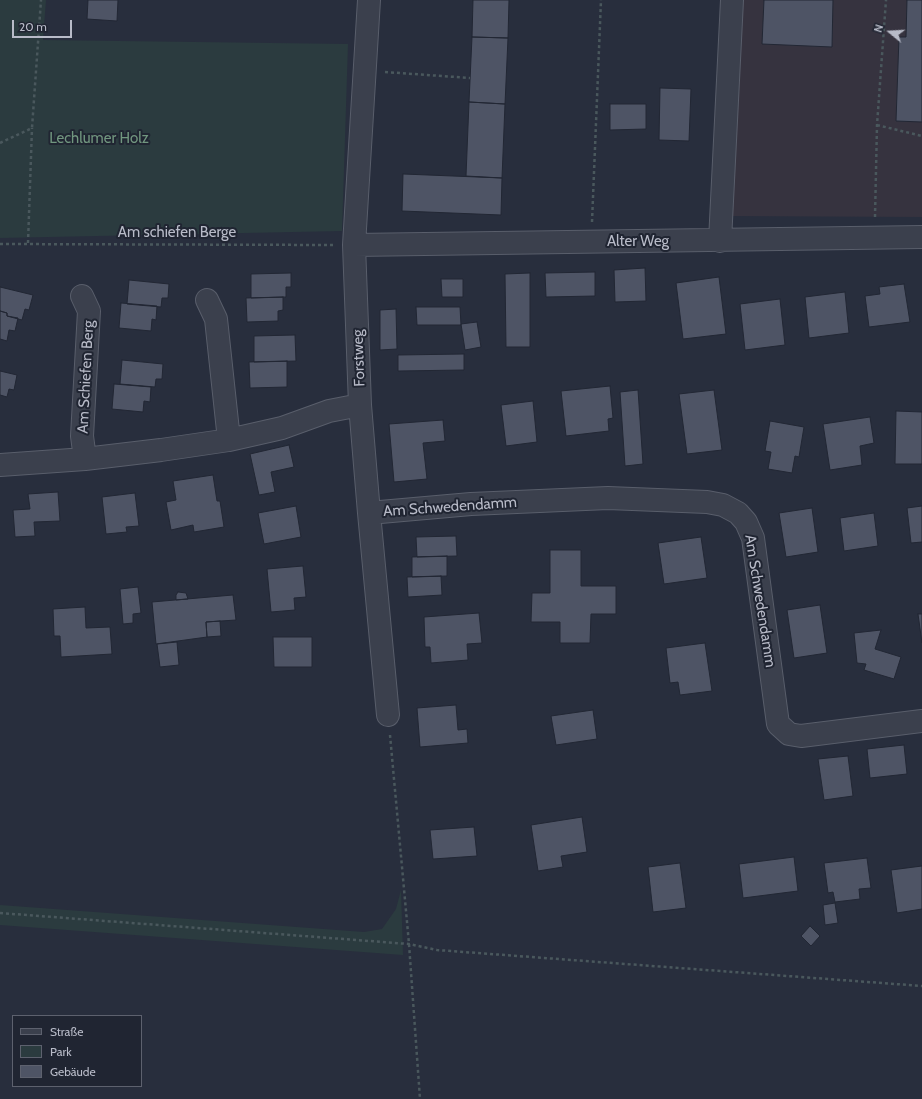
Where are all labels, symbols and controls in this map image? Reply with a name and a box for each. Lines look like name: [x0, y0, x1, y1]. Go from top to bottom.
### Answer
scale bar: [14, 12, 74, 38]
north arrow: [870, 12, 910, 52]
text: 20 m: [19, 19, 47, 34]
text: N: [871, 22, 886, 34]
park label: Lechlumer Holz: [49, 130, 149, 148]
street label: Am schiefen Berge: [118, 224, 236, 242]
street label: Alter Weg: [607, 233, 669, 251]
street label: Am Schiefen Berg: [74, 320, 98, 434]
street label: Forstweg: [349, 329, 369, 387]
street label: Am Schwedendamm: [383, 493, 517, 521]
street label: Am Schwedendamm: [741, 533, 779, 669]
legend: [12, 1015, 142, 1087]
text: Straße: [50, 1024, 83, 1039]
text: Park: [50, 1044, 72, 1059]
text: Gebäude: [50, 1064, 96, 1079]

